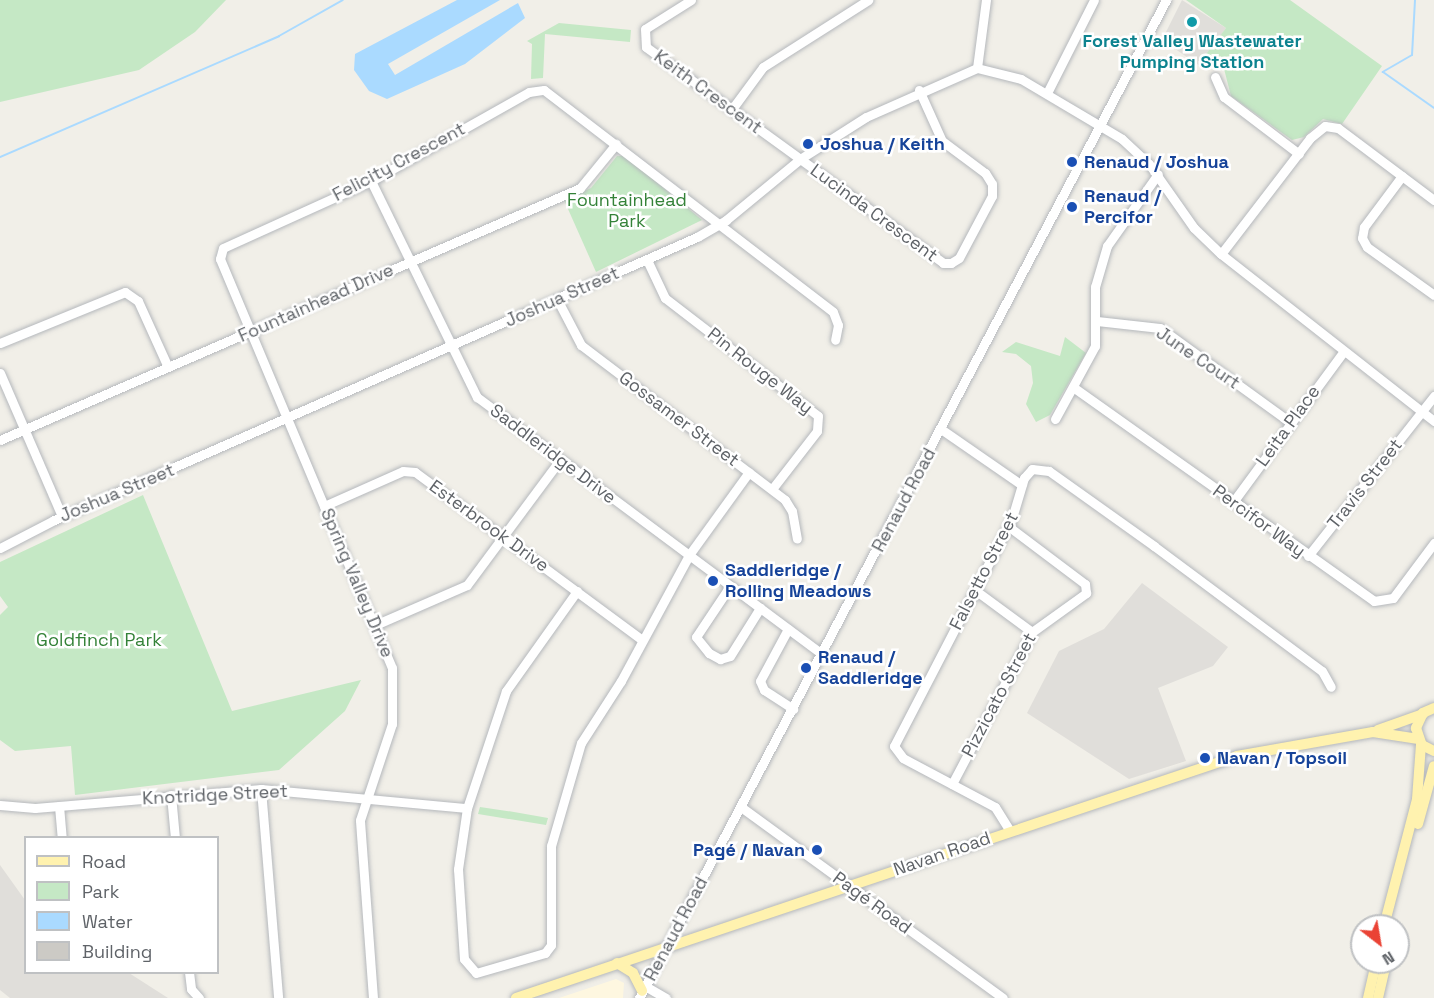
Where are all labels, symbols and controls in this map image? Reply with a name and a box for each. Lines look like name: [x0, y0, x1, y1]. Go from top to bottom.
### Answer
marker: Forest Valley Wastewater Pumping Station: [1185, 15, 1199, 29]
place label: Forest Valley Wastewater Pumping Station: [1082, 31, 1302, 74]
street label: Keith Crescent: [650, 46, 766, 138]
street label: Felicity Crescent: [329, 118, 469, 206]
place label: Joshua / Keith: [820, 133, 945, 155]
marker: Joshua / Keith: [801, 137, 815, 151]
place label: Renaud / Joshua: [1084, 151, 1229, 173]
marker: Renaud / Joshua: [1065, 155, 1079, 169]
street label: Lucinda Crescent: [806, 160, 942, 266]
place label: Renaud / Percifor: [1084, 186, 1161, 228]
park label: Fountainhead Park: [567, 190, 687, 232]
marker: Renaud / Percifor: [1065, 200, 1079, 214]
street label: Fountainhead Drive: [235, 259, 397, 347]
street label: Joshua Street: [502, 262, 622, 332]
street label: June Court: [1152, 322, 1244, 394]
street label: Pin Rouge Way: [703, 323, 817, 419]
street label: Gossamer Street: [615, 367, 743, 471]
street label: Leita Place: [1251, 381, 1325, 471]
street label: Saddleridge Drive: [486, 400, 620, 508]
street label: Travis Street: [1323, 434, 1407, 534]
street label: Renaud Road: [868, 444, 940, 556]
street label: Joshua Street: [56, 459, 178, 527]
street label: Esterbrook Drive: [425, 475, 553, 577]
street label: Percifor Way: [1208, 480, 1310, 562]
street label: Spring Valley Drive: [316, 505, 398, 661]
street label: Falsetto Street: [945, 508, 1023, 634]
place label: Saddleridge / Rolling Meadows: [725, 560, 871, 602]
marker: Saddleridge / Rolling Meadows: [706, 574, 720, 588]
park label: Goldfinch Park: [36, 629, 162, 651]
street label: Pizzicato Street: [957, 629, 1041, 761]
place label: Renaud / Saddleridge: [818, 647, 923, 690]
marker: Renaud / Saddleridge: [799, 661, 813, 675]
place label: Navan / Topsoil: [1217, 747, 1348, 769]
marker: Navan / Topsoil: [1198, 751, 1212, 765]
street label: Knotridge Street: [142, 780, 288, 810]
street label: Navan Road: [891, 827, 993, 881]
legend: [24, 836, 219, 974]
place label: Pagé / Navan: [693, 839, 805, 861]
marker: Pagé / Navan: [810, 843, 824, 857]
text: Road: [82, 850, 126, 873]
street label: Pagé Road: [829, 867, 915, 939]
street label: Renaud Road: [640, 873, 712, 985]
text: Park: [82, 880, 119, 903]
text: Water: [82, 910, 133, 933]
north arrow: [1350, 914, 1410, 974]
text: Building: [82, 940, 152, 963]
text: N: [1378, 946, 1399, 970]

